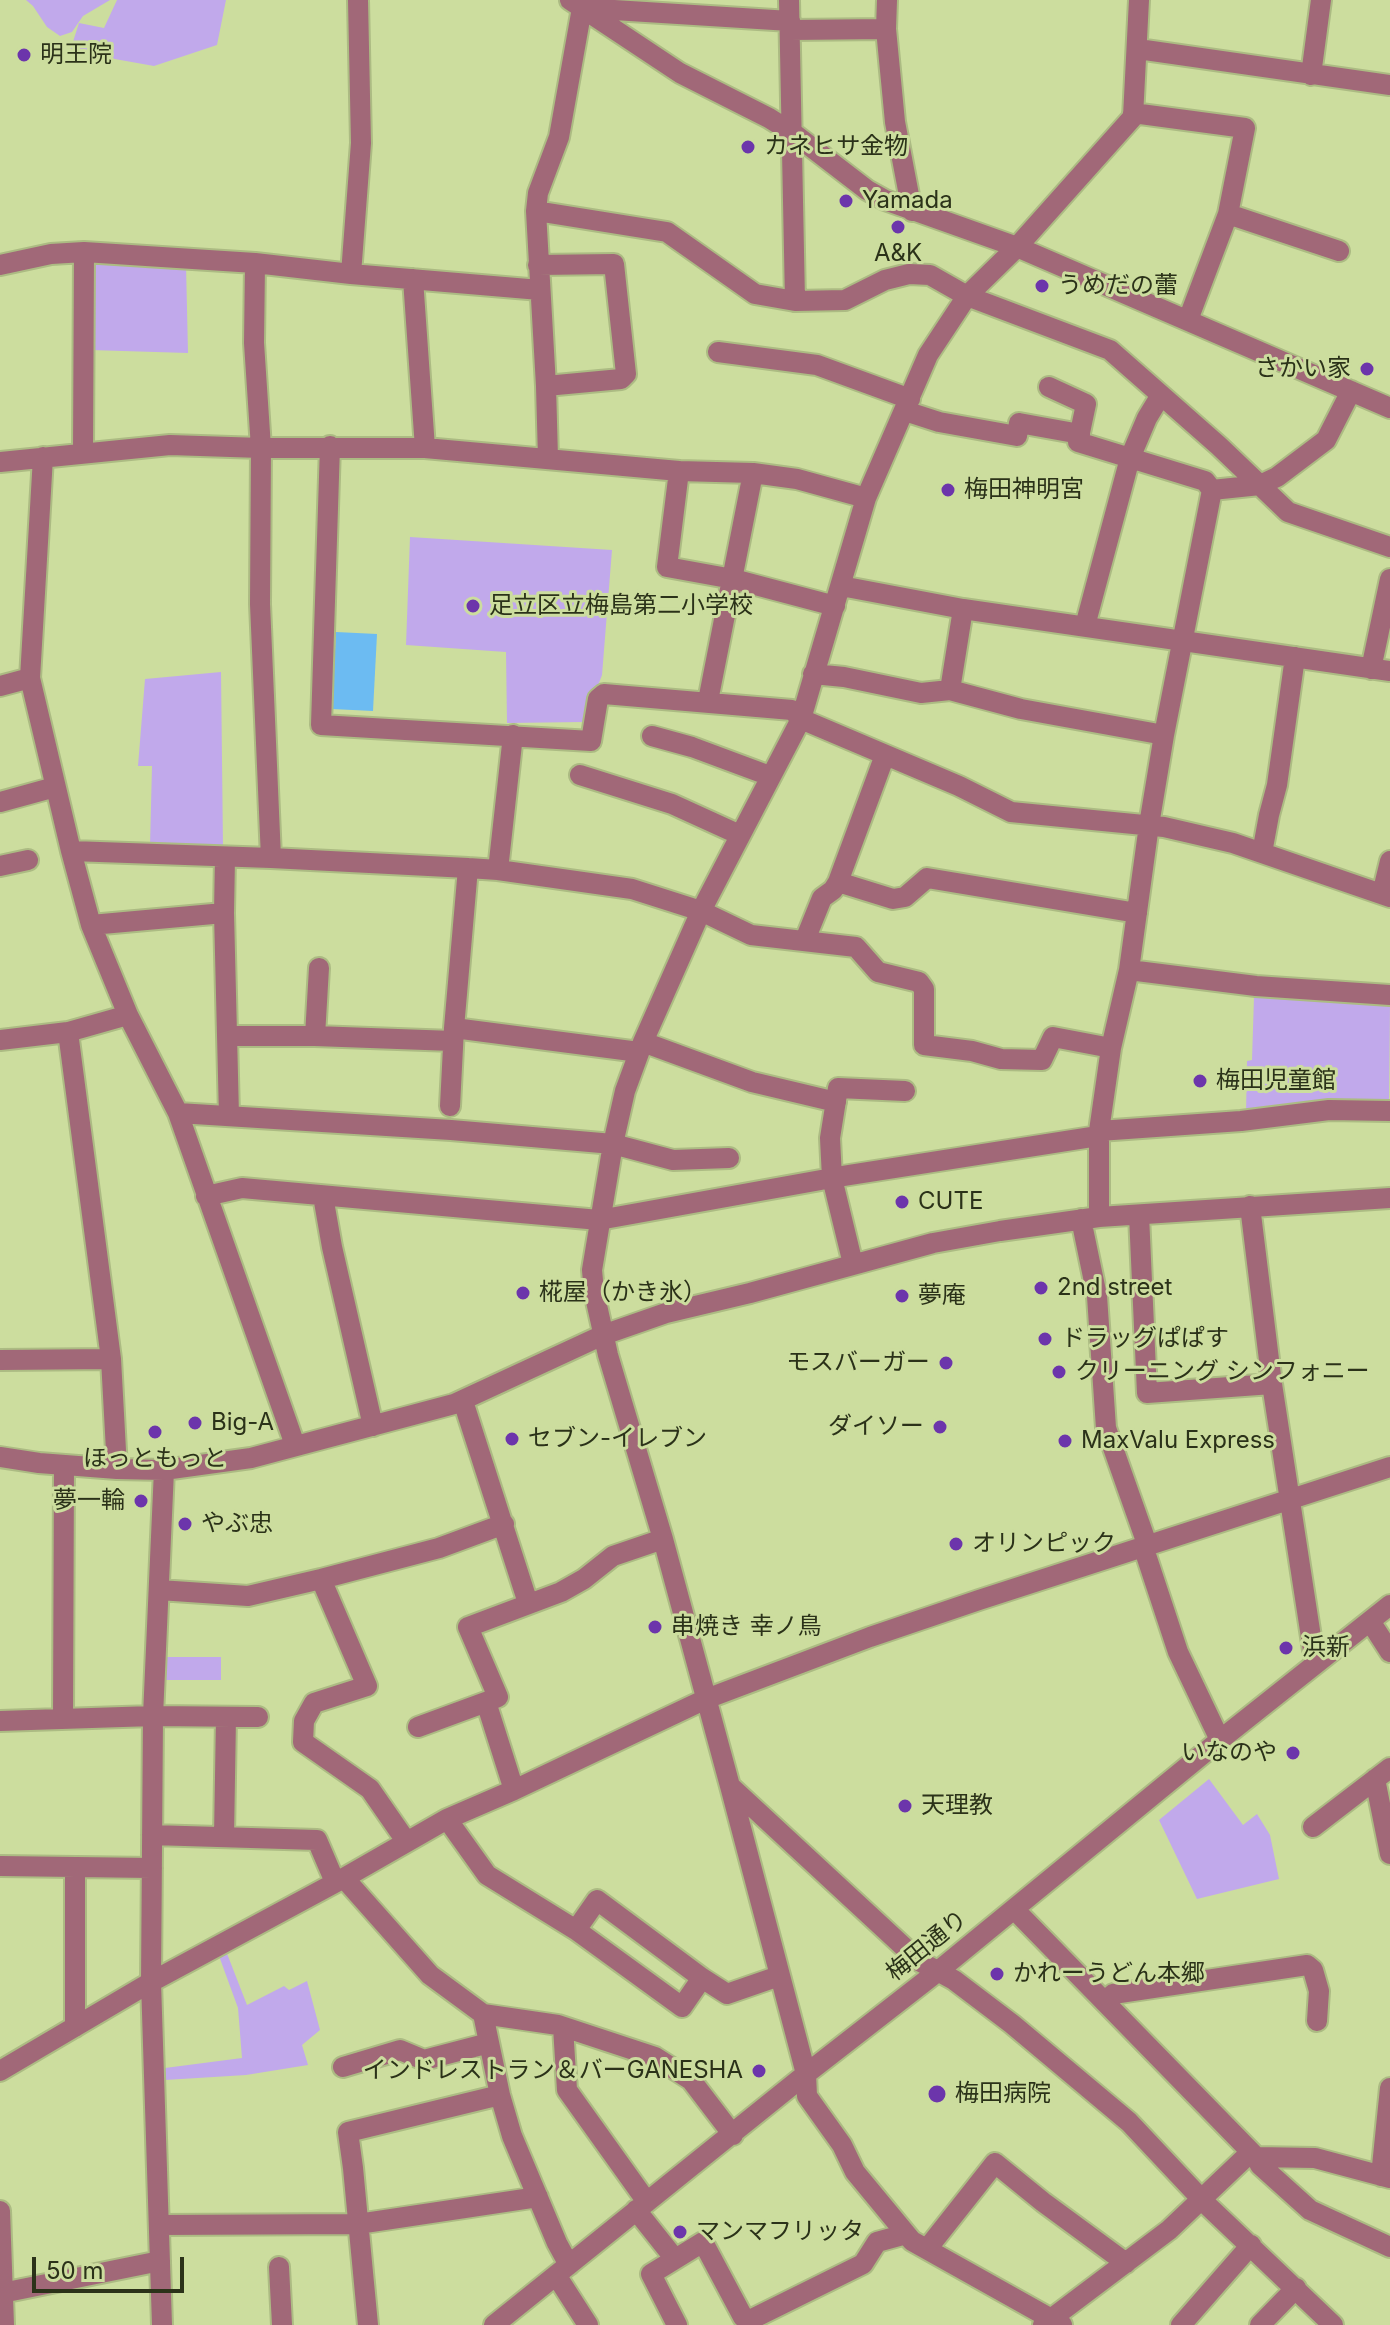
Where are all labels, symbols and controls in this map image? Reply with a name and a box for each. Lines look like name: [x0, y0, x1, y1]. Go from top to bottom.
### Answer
place label: 明王院: [40, 41, 112, 69]
marker: 明王院: [15, 46, 33, 64]
place label: カネヒサ金物: [764, 133, 908, 161]
marker: カネヒサ金物: [739, 138, 757, 156]
place label: Yamada: [862, 187, 953, 215]
marker: Yamada: [837, 192, 855, 210]
marker: A&K: [889, 218, 907, 236]
place label: A&K: [874, 240, 922, 268]
place label: うめだの蕾: [1058, 272, 1178, 300]
marker: うめだの蕾: [1033, 277, 1051, 295]
place label: さかい家: [1255, 355, 1351, 383]
marker: さかい家: [1358, 360, 1376, 378]
place label: 梅田神明宮: [964, 476, 1084, 504]
marker: 梅田神明宮: [939, 481, 957, 499]
place label: 足立区立梅島第二小学校: [489, 592, 753, 620]
marker: 足立区立梅島第二小学校: [464, 597, 482, 615]
place label: 梅田児童館: [1216, 1067, 1336, 1095]
marker: 梅田児童館: [1191, 1072, 1209, 1090]
place label: CUTE: [918, 1188, 983, 1216]
marker: CUTE: [893, 1193, 911, 1211]
place label: 2nd street: [1057, 1274, 1172, 1302]
place label: 椛屋（かき氷）: [539, 1279, 707, 1307]
marker: 2nd street: [1032, 1279, 1050, 1297]
place label: 夢庵: [918, 1282, 966, 1310]
marker: 椛屋（かき氷）: [514, 1284, 532, 1302]
marker: 夢庵: [893, 1287, 911, 1305]
place label: ドラッグぱぱす: [1061, 1325, 1229, 1353]
marker: ドラッグぱぱす: [1036, 1330, 1054, 1348]
place label: モスバーガー: [786, 1349, 930, 1377]
marker: モスバーガー: [937, 1354, 955, 1372]
place label: クリーニング シンフォニー: [1075, 1358, 1370, 1386]
marker: クリーニング シンフォニー: [1050, 1363, 1068, 1381]
place label: Big-A: [211, 1409, 274, 1437]
place label: ダイソー: [828, 1413, 924, 1441]
marker: Big-A: [186, 1414, 204, 1432]
marker: ダイソー: [931, 1418, 949, 1436]
marker: ほっともっと: [146, 1423, 164, 1441]
place label: セブン-イレブン: [528, 1425, 707, 1453]
place label: MaxValu Express: [1081, 1427, 1275, 1455]
marker: セブン-イレブン: [503, 1430, 521, 1448]
marker: MaxValu Express: [1056, 1432, 1074, 1450]
place label: ほっともっと: [83, 1445, 227, 1473]
place label: 夢一輪: [53, 1487, 125, 1515]
marker: 夢一輪: [132, 1492, 150, 1510]
place label: やぶ忠: [201, 1510, 273, 1538]
marker: やぶ忠: [176, 1515, 194, 1533]
place label: オリンピック: [972, 1530, 1116, 1558]
marker: オリンピック: [947, 1535, 965, 1553]
place label: 串焼き 幸ノ鳥: [671, 1613, 822, 1641]
marker: 串焼き 幸ノ鳥: [646, 1618, 664, 1636]
place label: 浜新: [1302, 1634, 1350, 1662]
marker: 浜新: [1277, 1639, 1295, 1657]
place label: いなのや: [1181, 1739, 1277, 1767]
marker: いなのや: [1284, 1744, 1302, 1762]
place label: 天理教: [921, 1792, 993, 1820]
marker: 天理教: [896, 1797, 914, 1815]
street label: 梅田通り: [881, 1905, 973, 1987]
place label: かれーうどん本郷: [1013, 1960, 1205, 1988]
marker: かれーうどん本郷: [988, 1965, 1006, 1983]
place label: インドレストラン＆バーGANESHA: [363, 2057, 743, 2085]
marker: インドレストラン＆バーGANESHA: [750, 2062, 768, 2080]
place label: 梅田病院: [955, 2080, 1051, 2108]
marker: 梅田病院: [926, 2083, 948, 2105]
place label: マンマフリッタ: [696, 2218, 864, 2246]
marker: マンマフリッタ: [671, 2223, 689, 2241]
scale bar: [36, 2241, 188, 2291]
text: 50 m: [46, 2256, 104, 2285]

